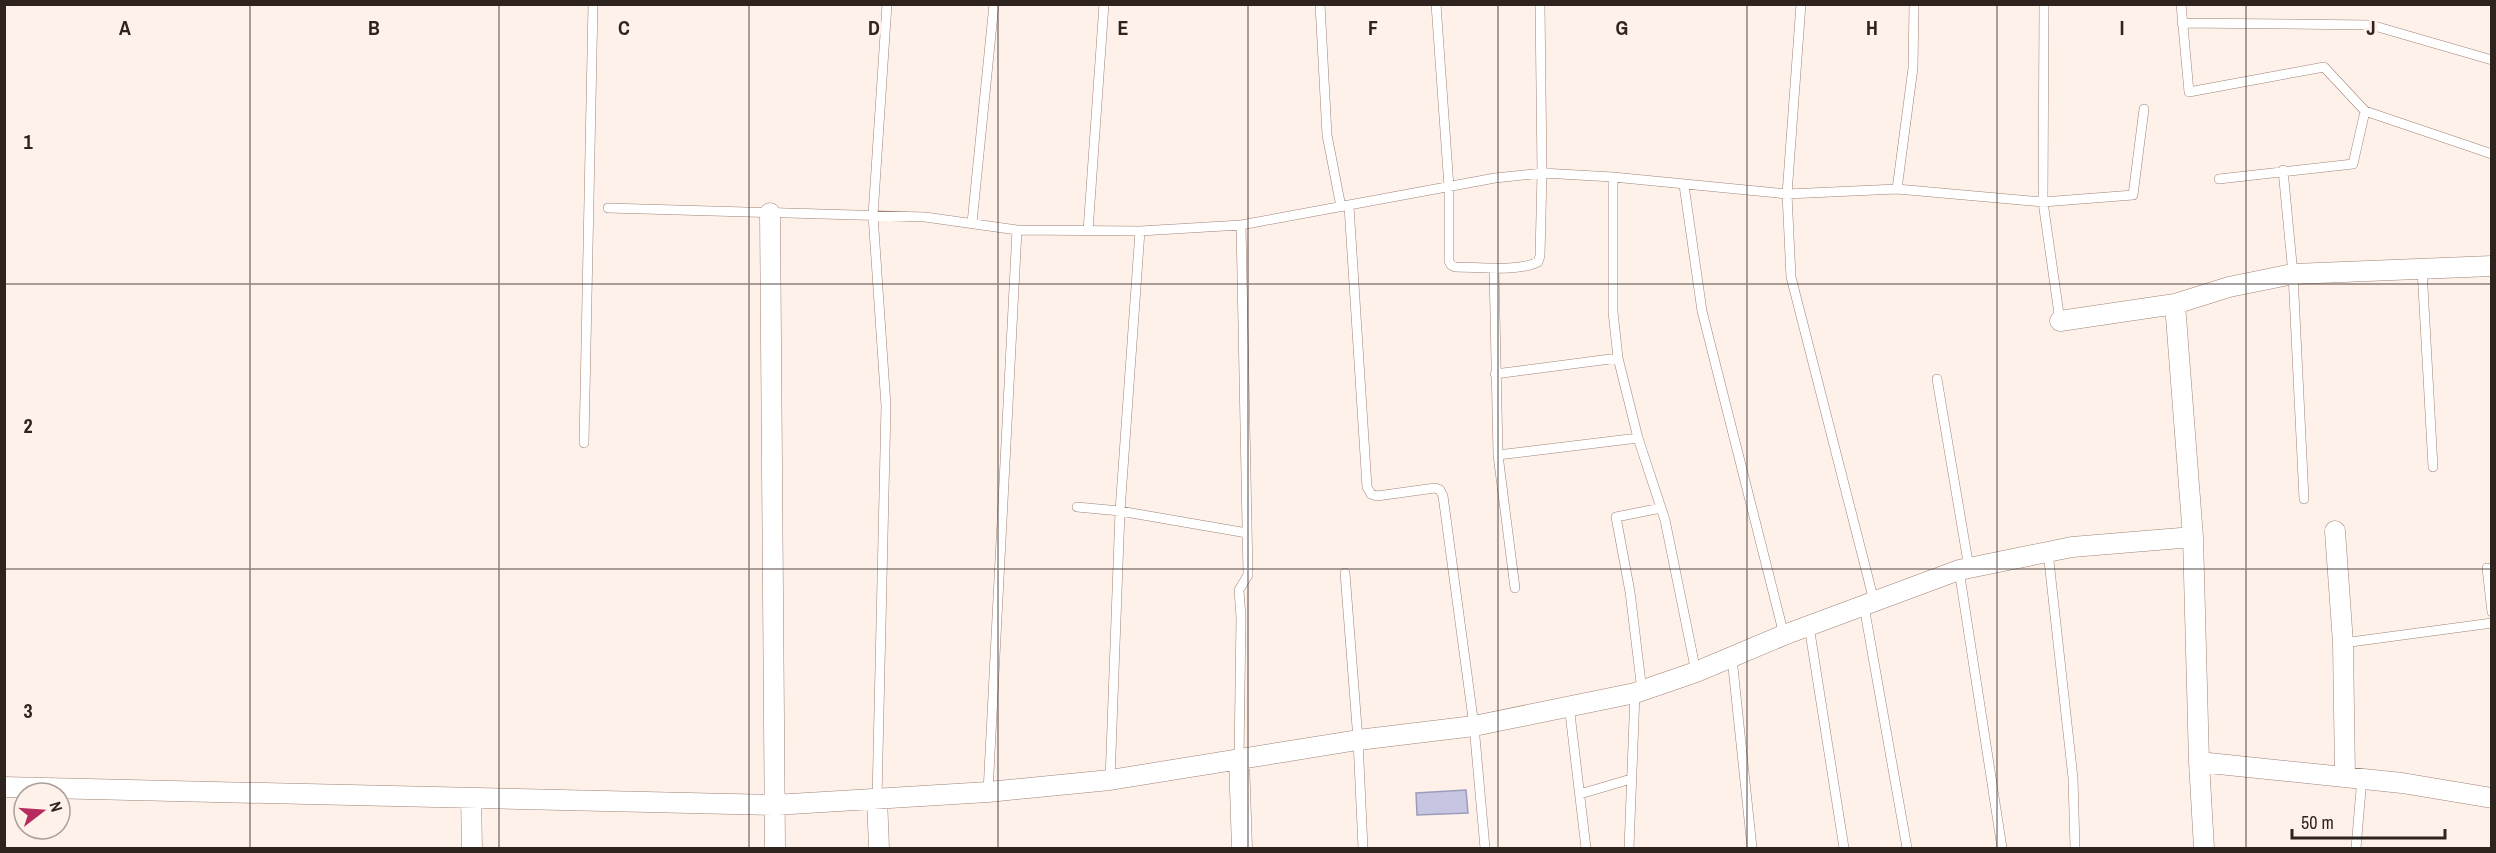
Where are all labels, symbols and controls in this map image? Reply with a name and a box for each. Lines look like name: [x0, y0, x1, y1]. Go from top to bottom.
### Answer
text: A: [119, 14, 131, 41]
text: B: [368, 14, 380, 41]
text: C: [618, 14, 630, 41]
text: D: [868, 14, 880, 41]
text: E: [1118, 14, 1129, 41]
text: F: [1368, 14, 1378, 41]
text: G: [1616, 14, 1628, 41]
text: H: [1866, 14, 1878, 41]
text: I: [2120, 14, 2124, 41]
text: J: [2366, 14, 2376, 41]
text: 1: [23, 128, 33, 155]
text: 2: [23, 412, 33, 439]
text: 3: [23, 697, 33, 724]
north arrow: [12, 781, 72, 841]
text: N: [44, 799, 68, 814]
scale bar: [2292, 802, 2445, 840]
text: 50 m: [2301, 810, 2334, 835]

